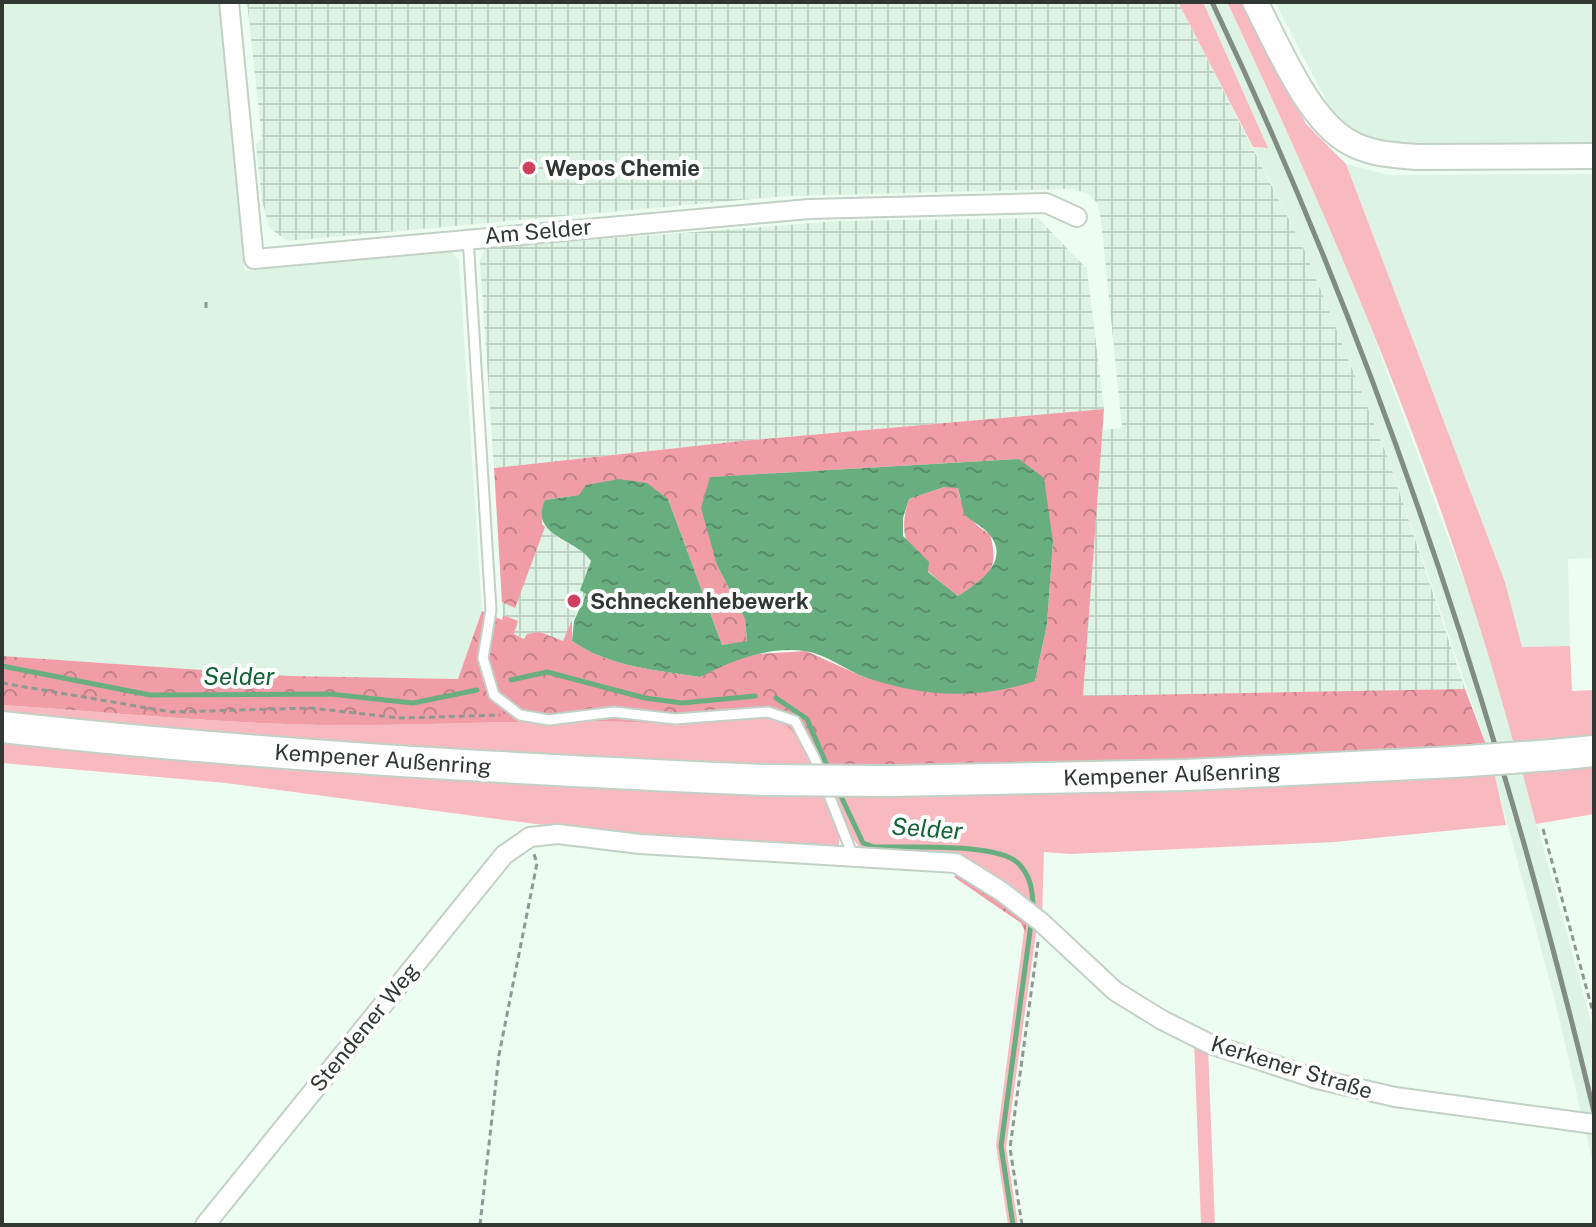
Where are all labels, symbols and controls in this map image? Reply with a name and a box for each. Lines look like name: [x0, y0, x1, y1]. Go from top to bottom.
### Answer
place label: Wepos Chemie: [545, 155, 700, 181]
marker: Wepos Chemie: [520, 159, 538, 177]
street label: Am Selder: [483, 213, 593, 249]
place label: Schneckenhebewerk: [590, 588, 809, 614]
marker: Schneckenhebewerk: [565, 592, 583, 610]
water label: Selder: [203, 662, 276, 690]
street label: Kempener Außenring: [274, 738, 492, 780]
street label: Kempener Außenring: [1063, 757, 1281, 791]
water label: Selder: [891, 812, 965, 845]
street label: Stendener Weg: [304, 957, 424, 1097]
street label: Kerkener Straße: [1208, 1030, 1376, 1104]

